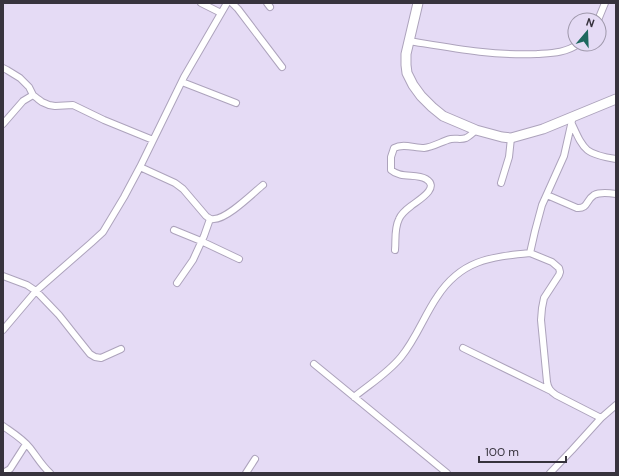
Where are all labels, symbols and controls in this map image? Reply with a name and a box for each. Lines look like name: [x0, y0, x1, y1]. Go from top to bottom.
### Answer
north arrow: [567, 12, 607, 52]
text: N: [584, 15, 596, 30]
scale bar: [479, 438, 566, 464]
text: 100 m: [485, 444, 519, 460]

